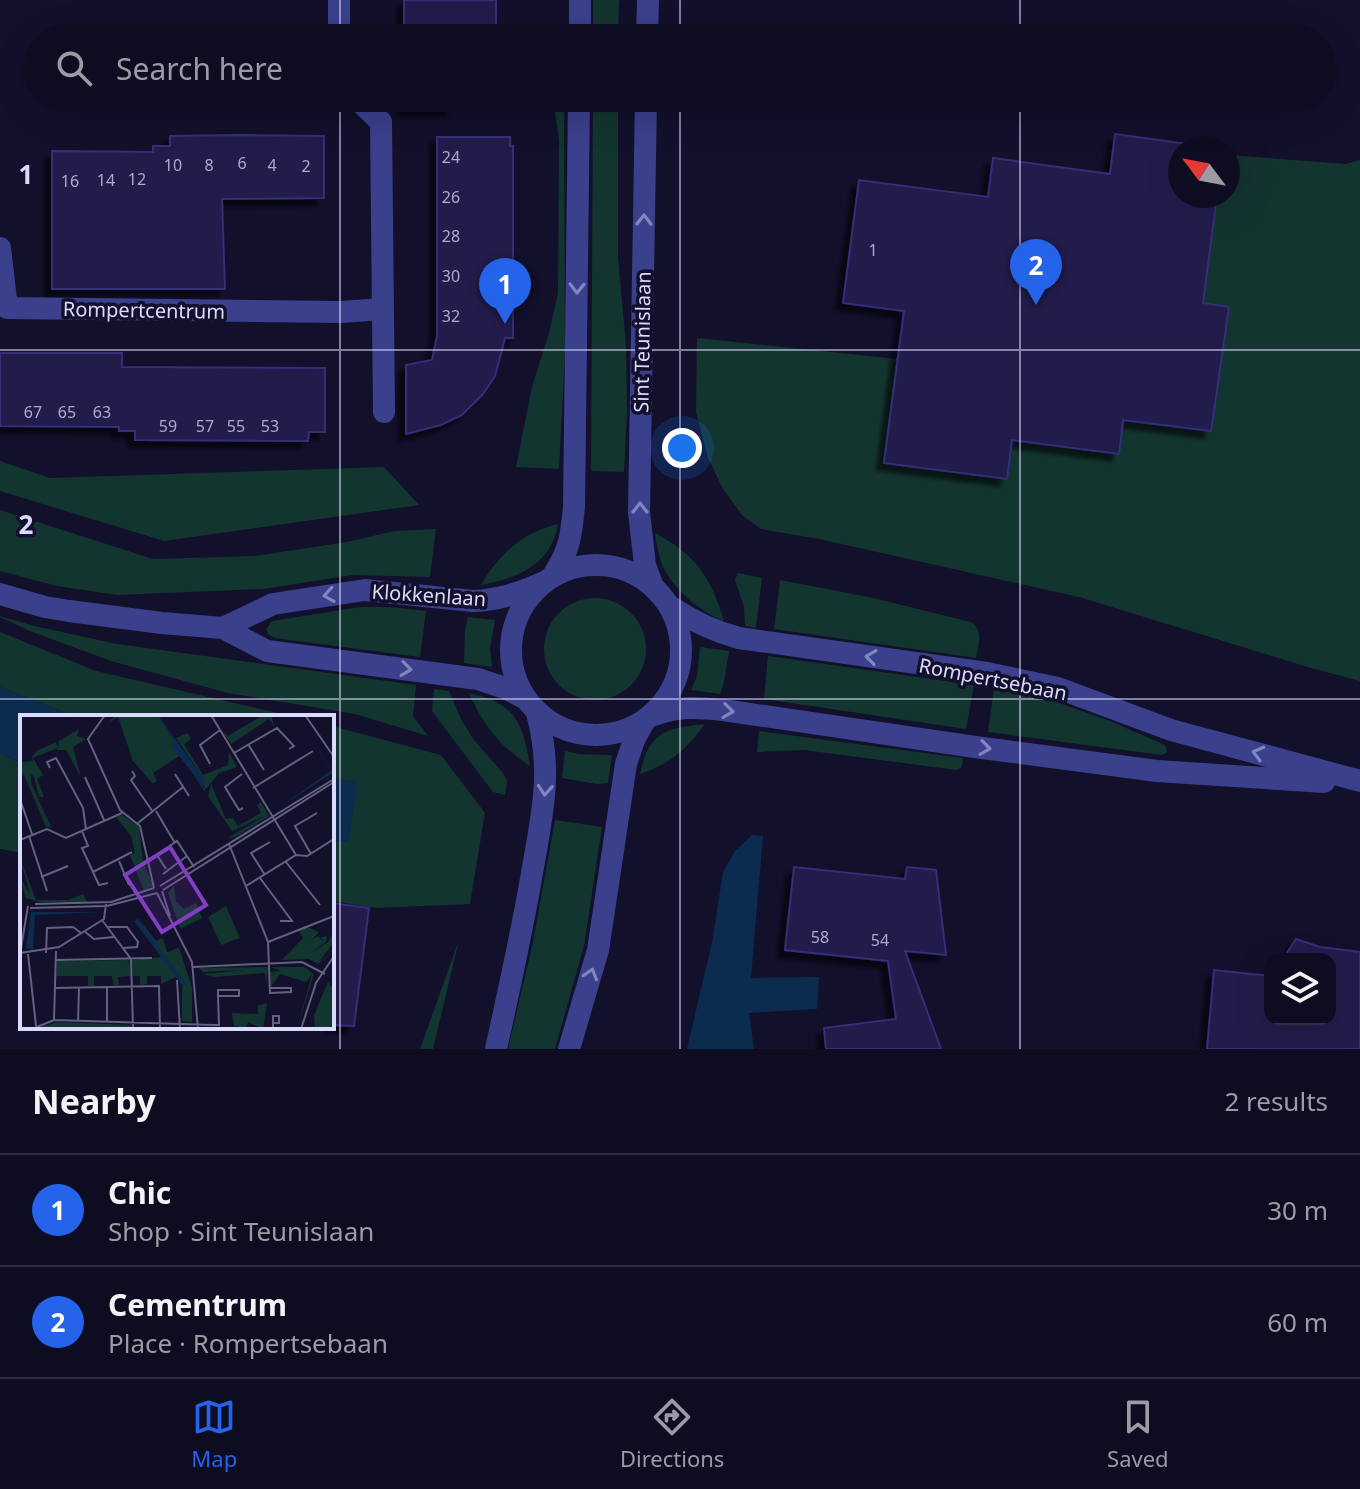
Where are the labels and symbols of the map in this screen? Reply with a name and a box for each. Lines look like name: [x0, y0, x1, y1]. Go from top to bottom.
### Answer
north arrow: [1168, 136, 1240, 208]
house number: 24: [442, 146, 460, 168]
house number: 6: [237, 152, 247, 174]
house number: 10: [164, 154, 182, 176]
house number: 8: [204, 154, 214, 176]
house number: 4: [267, 154, 277, 176]
house number: 2: [301, 155, 311, 177]
text: 1: [19, 156, 33, 192]
house number: 12: [128, 168, 146, 190]
house number: 14: [97, 169, 115, 191]
house number: 16: [61, 170, 79, 192]
house number: 26: [442, 186, 460, 208]
one-way arrow: [636, 213, 653, 226]
house number: 28: [442, 225, 460, 247]
house number: 1: [868, 239, 878, 261]
pin: 2: [1010, 239, 1062, 305]
pin: 1: [479, 258, 531, 324]
house number: 30: [442, 265, 460, 287]
street label: Sint Teunislaan: [627, 271, 657, 413]
one-way arrow: [568, 282, 586, 295]
street label: Rompertcentrum: [63, 295, 225, 325]
house number: 32: [442, 305, 460, 327]
house number: 67: [24, 401, 42, 423]
house number: 65: [58, 401, 76, 423]
house number: 63: [93, 401, 111, 423]
house number: 59: [159, 415, 177, 437]
house number: 57: [196, 415, 214, 437]
house number: 55: [227, 415, 245, 437]
house number: 53: [261, 415, 279, 437]
your location: [662, 428, 702, 468]
one-way arrow: [631, 501, 649, 514]
text: 2: [19, 506, 34, 542]
street label: Klokkenlaan: [371, 578, 487, 612]
one-way arrow: [322, 586, 335, 603]
one-way arrow: [864, 649, 878, 666]
street label: Rompertsebaan: [917, 651, 1069, 707]
one-way arrow: [399, 660, 413, 677]
one-way arrow: [722, 702, 735, 719]
inset map: [20, 715, 334, 1029]
one-way arrow: [978, 739, 992, 756]
one-way arrow: [1251, 746, 1265, 763]
one-way arrow: [537, 784, 554, 797]
house number: 58: [811, 926, 829, 948]
house number: 54: [871, 929, 889, 951]
one-way arrow: [582, 968, 598, 982]

